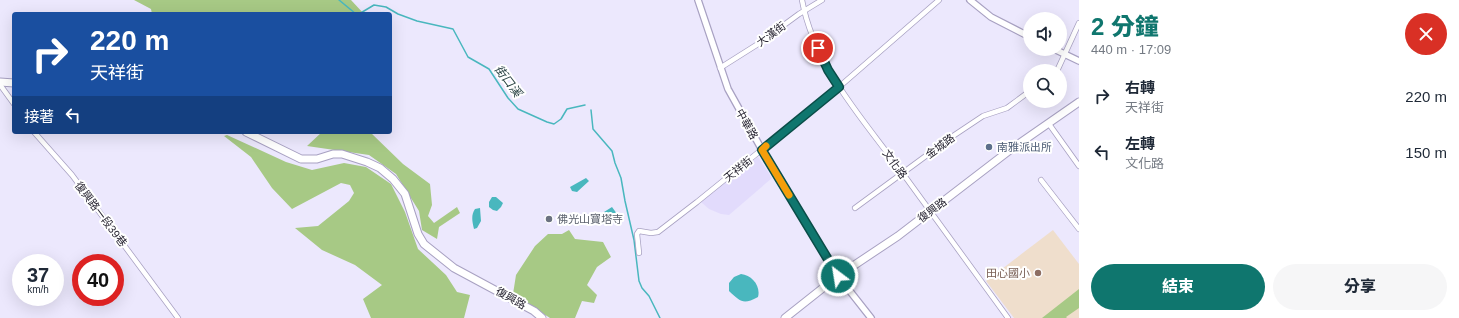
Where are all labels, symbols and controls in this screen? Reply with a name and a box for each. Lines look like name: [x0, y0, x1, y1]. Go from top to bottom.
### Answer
map controls: [1023, 12, 1067, 108]
button: sound: [1023, 12, 1067, 56]
text: 2 分鐘: [1091, 13, 1159, 40]
button: close: [1405, 13, 1447, 55]
street label: 大漢街: [754, 19, 788, 49]
text: 220 m: [90, 25, 169, 56]
icon: right: [24, 28, 76, 80]
pin: [801, 31, 835, 65]
icon: arrive: [807, 37, 829, 59]
text: 440 m · 17:09: [1091, 42, 1171, 57]
water label: 街口溪: [492, 62, 526, 101]
text: 天祥街: [90, 63, 144, 83]
button: search: [1023, 64, 1067, 108]
text: 右轉: [1125, 79, 1155, 96]
icon: right: [1091, 85, 1113, 107]
text: 220 m: [1405, 88, 1447, 105]
text: 天祥街: [1125, 100, 1164, 115]
icon: left: [62, 104, 84, 126]
street label: 中華路: [734, 107, 760, 141]
text: 接著: [24, 108, 54, 125]
street label: 金城路: [923, 131, 957, 161]
text: 左轉: [1125, 135, 1155, 152]
place label: 南雅派出所: [997, 141, 1052, 153]
icon: left: [1091, 141, 1113, 163]
marker: 南雅派出所: [984, 142, 994, 152]
text: 150 m: [1405, 144, 1447, 161]
street label: 文化路: [880, 147, 910, 181]
street label: 天祥街: [721, 154, 755, 184]
text: 文化路: [1125, 156, 1164, 171]
street label: 復興路一段39巷: [73, 179, 129, 249]
street label: 復興路: [915, 195, 949, 225]
place label: 佛光山寶塔寺: [557, 213, 623, 225]
marker: 佛光山寶塔寺: [544, 214, 554, 224]
speed limit sign: 40: [72, 254, 124, 306]
position arrow: [817, 255, 859, 297]
text: 37: [27, 264, 49, 286]
button: 結束: [1091, 264, 1265, 310]
button: 分享: [1273, 264, 1447, 310]
place label: 田心國小: [986, 267, 1030, 279]
marker: 田心國小: [1033, 268, 1043, 278]
text: km/h: [27, 284, 49, 295]
street label: 復興路: [494, 285, 528, 311]

